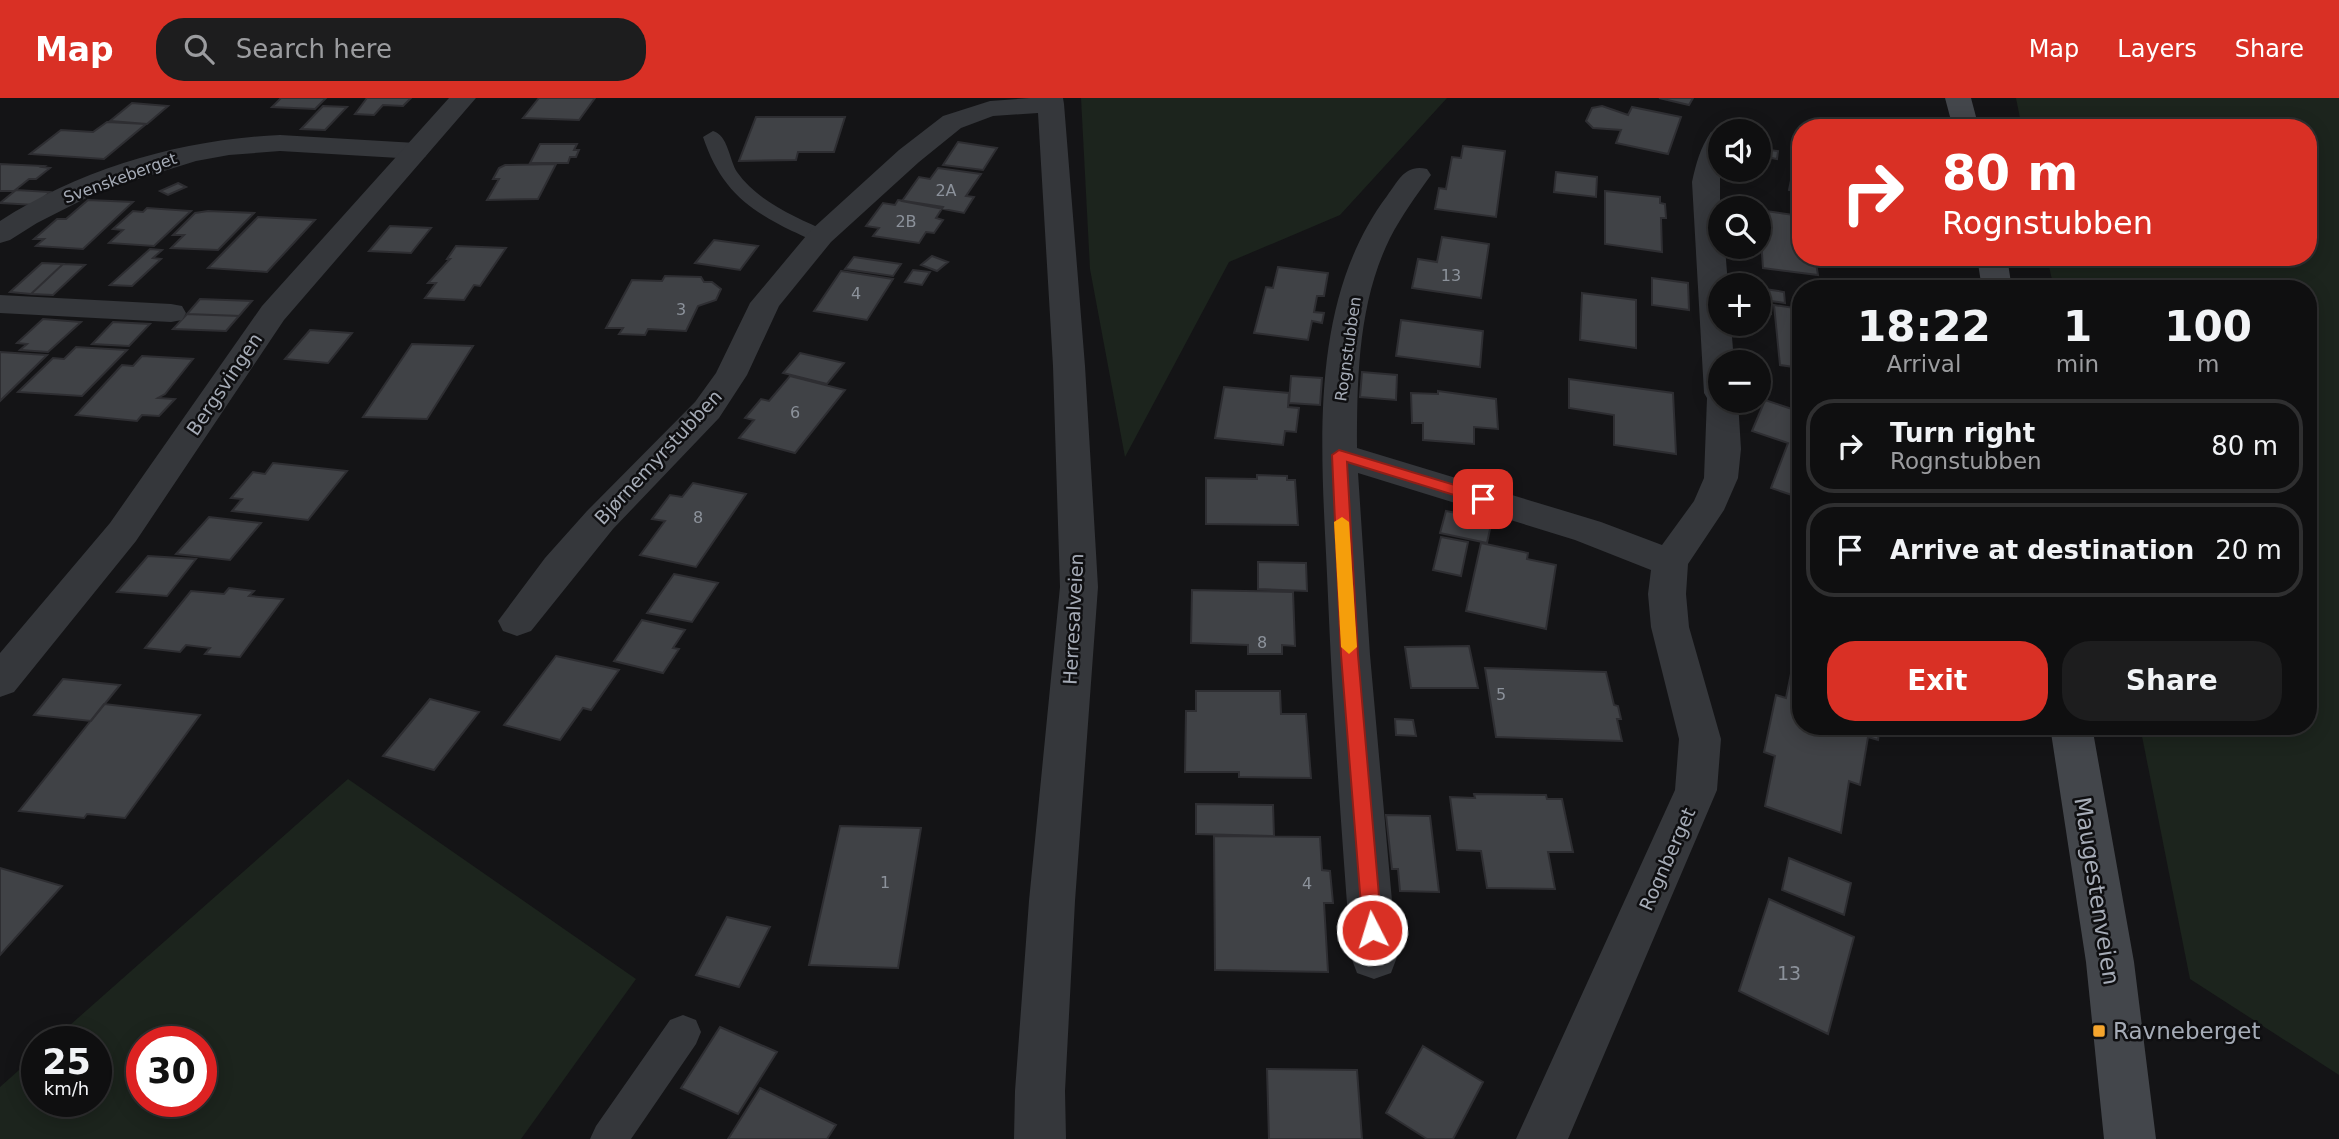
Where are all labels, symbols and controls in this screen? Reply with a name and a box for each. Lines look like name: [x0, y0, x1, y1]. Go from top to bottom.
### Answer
search box: [156, 18, 646, 81]
text: Map: [35, 30, 114, 69]
icon: search: [180, 30, 218, 68]
text: Search here: [236, 34, 392, 64]
text: Map: [2029, 35, 2079, 63]
text: Layers: [2117, 35, 2197, 63]
text: Share: [2235, 35, 2304, 63]
map controls: [1708, 119, 1771, 413]
button: sound: [1708, 119, 1771, 182]
text: 80 m: [1942, 145, 2078, 202]
icon: right: [1827, 147, 1918, 238]
street label: Svenskeberget: [61, 149, 179, 207]
house number: 2A: [935, 181, 957, 200]
button: search: [1708, 196, 1771, 259]
text: Rognstubben: [1942, 204, 2153, 242]
house number: 2B: [895, 212, 917, 231]
house number: 13: [1441, 266, 1461, 285]
button: +: [1708, 273, 1771, 336]
house number: 4: [851, 284, 861, 303]
street label: Rognstubben: [1331, 295, 1365, 403]
house number: 3: [676, 300, 686, 319]
text: 18:22: [1857, 302, 1991, 351]
text: 1: [2063, 302, 2092, 351]
text: 100: [2164, 302, 2252, 351]
street label: Bergsvingen: [182, 329, 266, 439]
button: −: [1708, 350, 1771, 413]
text: Arrival: [1887, 351, 1961, 377]
text: min: [2056, 351, 2099, 377]
text: m: [2197, 351, 2219, 377]
street label: Bjørnemyrstubben: [590, 385, 726, 529]
house number: 6: [790, 403, 800, 422]
text: Turn right: [1890, 418, 2035, 448]
icon: right: [1831, 427, 1869, 465]
text: 80 m: [2211, 431, 2278, 461]
text: Rognstubben: [1890, 448, 2042, 474]
pin: [1453, 469, 1513, 529]
icon: arrive: [1464, 480, 1502, 518]
house number: 8: [693, 508, 703, 527]
icon: arrive: [1831, 531, 1869, 569]
text: Arrive at destination: [1890, 535, 2194, 565]
text: 20 m: [2215, 535, 2282, 565]
street label: Herresalveien: [1059, 553, 1087, 685]
house number: 8: [1257, 633, 1267, 652]
button: Exit: [1827, 641, 2048, 721]
button: Share: [2062, 641, 2282, 721]
house number: 5: [1496, 685, 1506, 704]
street label: Maugestenveien: [2069, 795, 2125, 987]
street label: Rognberget: [1634, 804, 1700, 914]
house number: 1: [880, 873, 890, 892]
house number: 4: [1302, 874, 1312, 893]
position arrow: [1335, 893, 1409, 967]
house number: 13: [1777, 962, 1801, 984]
place label: Ravneberget: [2113, 1018, 2260, 1044]
marker: Ravneberget: [2091, 1023, 2107, 1039]
speed limit sign: 30: [126, 1026, 217, 1117]
text: 25: [42, 1042, 91, 1082]
text: km/h: [44, 1078, 89, 1099]

